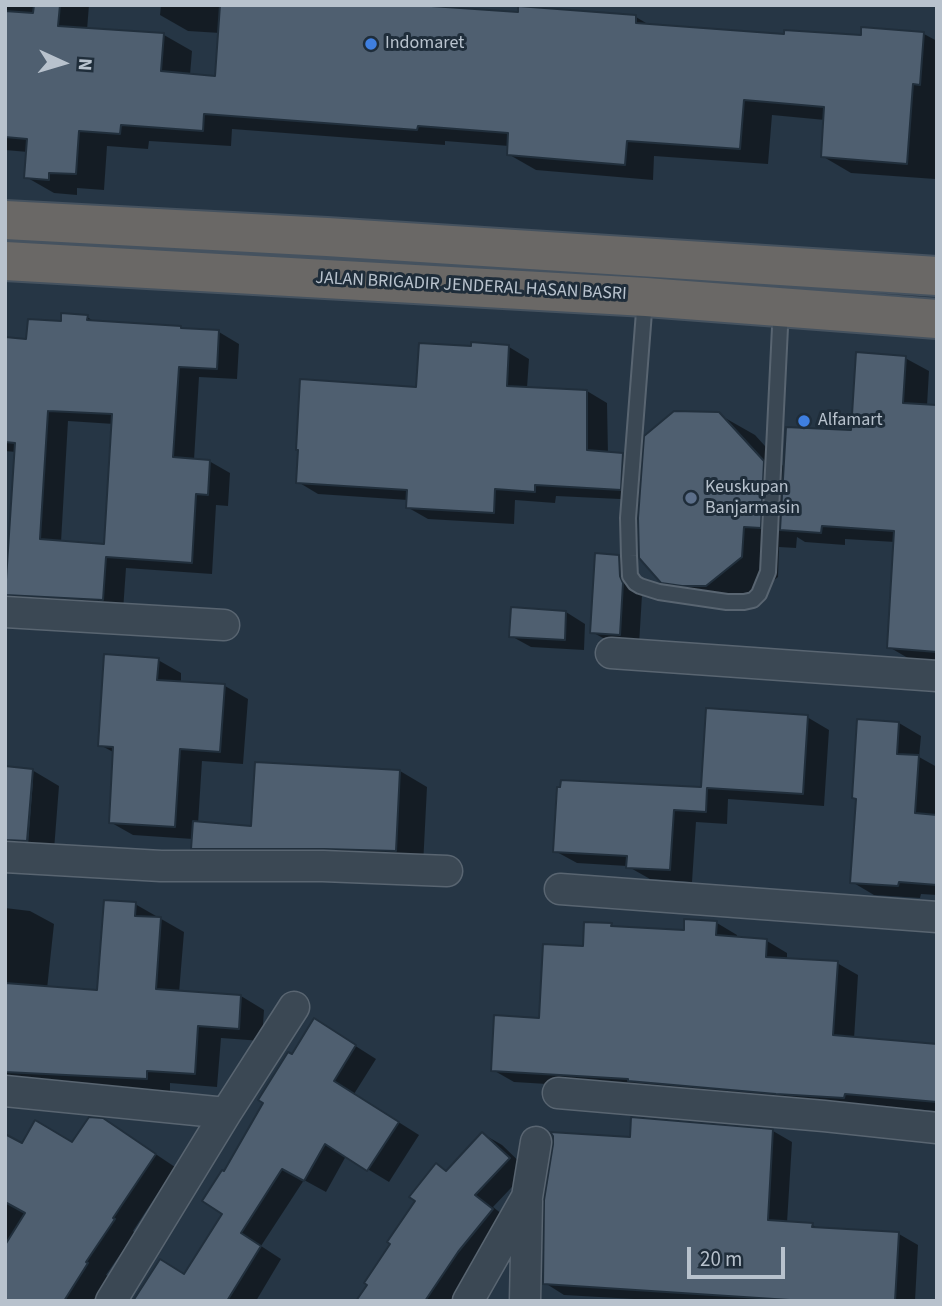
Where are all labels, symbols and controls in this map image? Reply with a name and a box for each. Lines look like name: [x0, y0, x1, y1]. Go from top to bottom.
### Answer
north arrow: [28, 28, 98, 98]
place label: Indomaret: [385, 33, 464, 55]
marker: Indomaret: [363, 36, 379, 52]
text: N: [71, 57, 98, 72]
street label: JALAN BRIGADIR JENDERAL HASAN BASRI: [315, 268, 627, 306]
place label: Alfamart: [818, 410, 883, 432]
marker: Alfamart: [796, 413, 812, 429]
place label: Keuskupan Banjarmasin: [705, 477, 800, 520]
marker: Keuskupan Banjarmasin: [683, 490, 699, 506]
scale bar: [690, 1232, 788, 1276]
text: 20 m: [700, 1244, 742, 1274]

